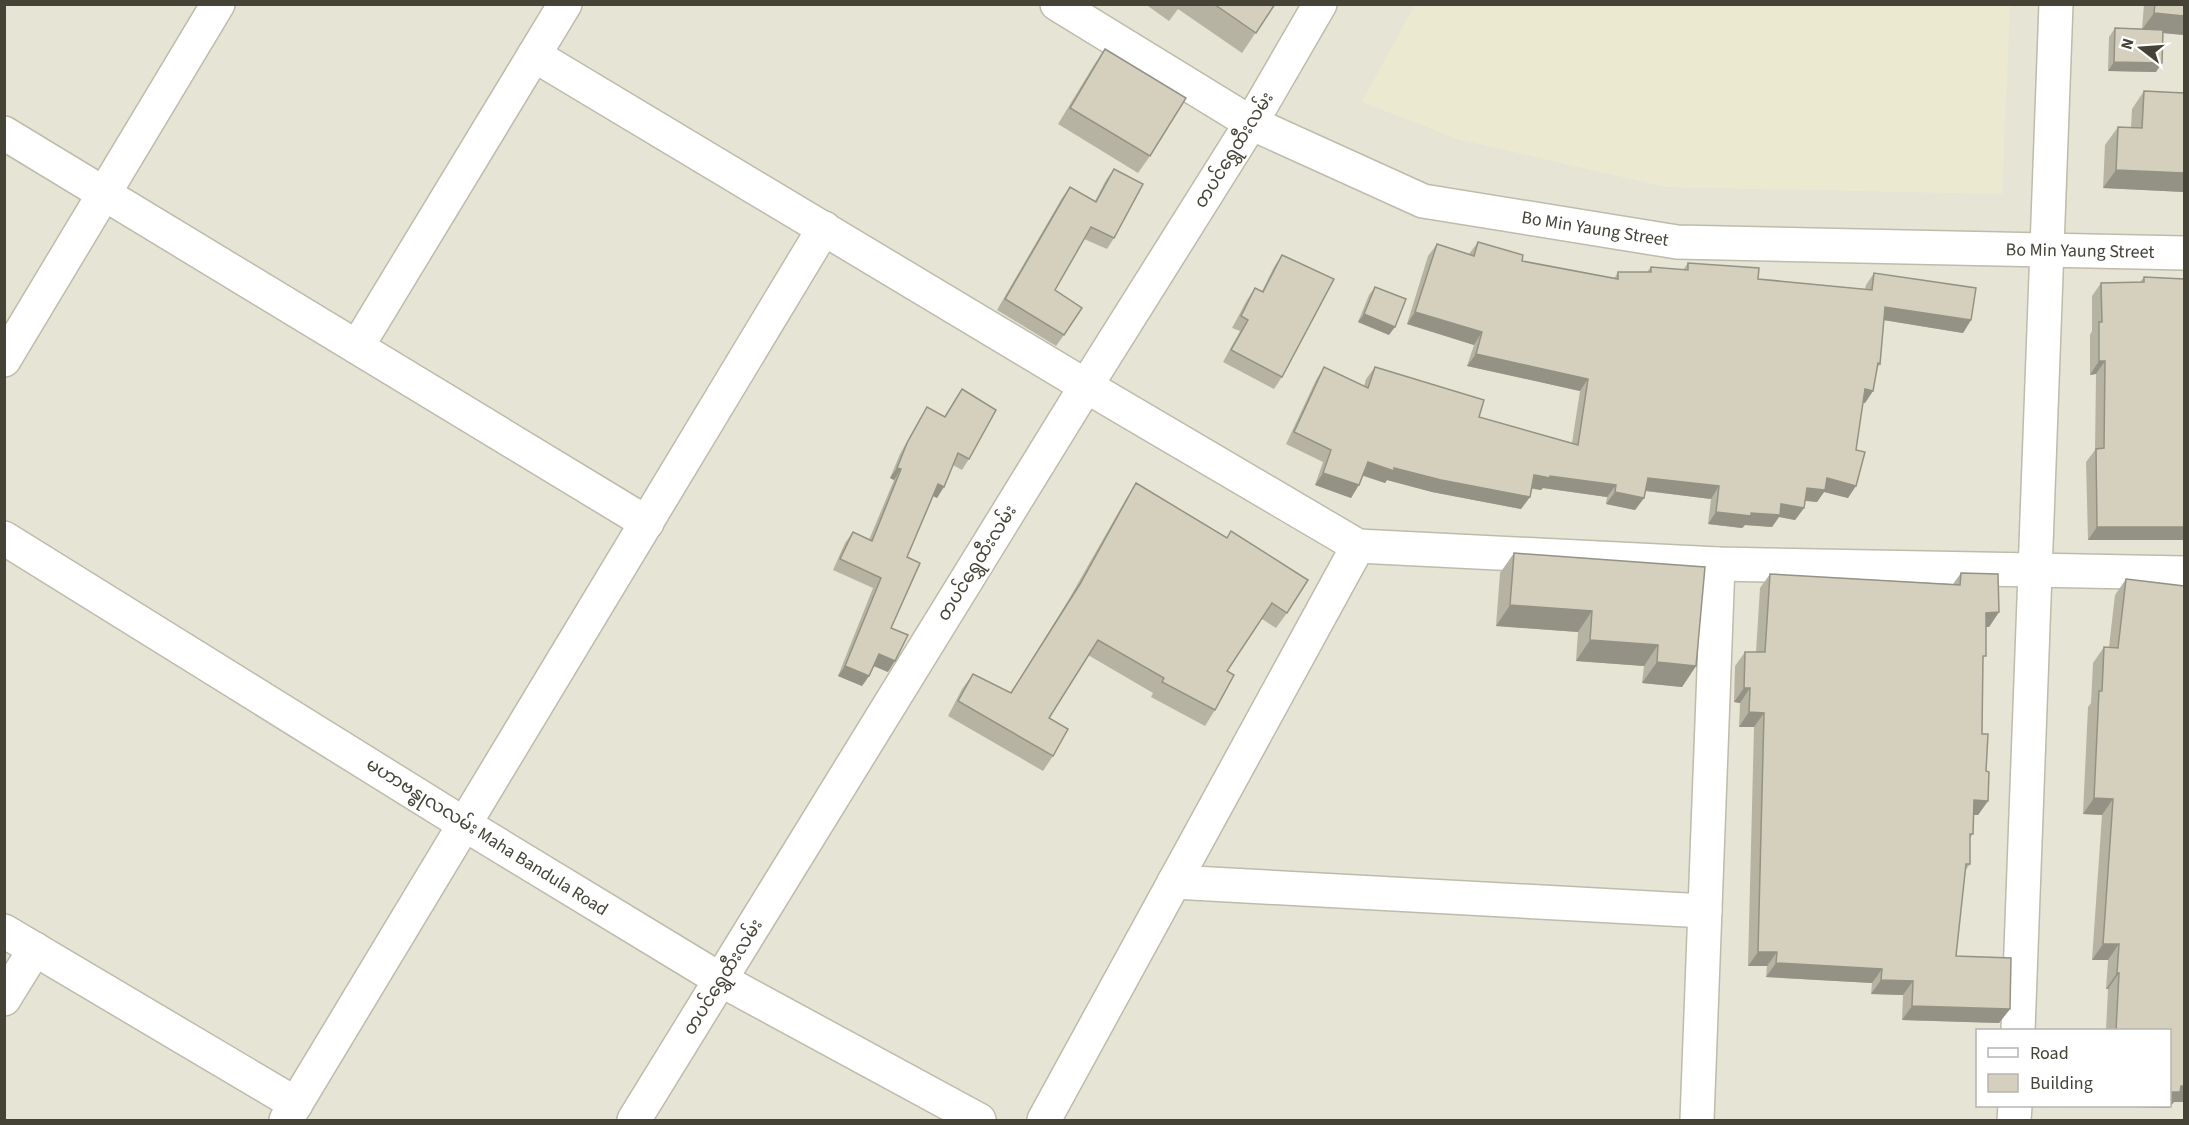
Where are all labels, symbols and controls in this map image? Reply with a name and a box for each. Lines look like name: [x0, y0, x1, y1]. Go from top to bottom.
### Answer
north arrow: [2111, 18, 2171, 78]
text: N: [2116, 36, 2140, 52]
street label: တပင်ရွှေထီးလမ်း: [1187, 86, 1281, 214]
street label: Bo Min Yaung Street: [1520, 205, 1670, 253]
street label: Bo Min Yaung Street: [2005, 237, 2155, 265]
street label: တပင်ရွှေထီးလမ်း: [930, 499, 1024, 627]
street label: မဟာဗန္ဓုလလမ်း Maha Bandula Road: [360, 751, 613, 924]
street label: တပင်ရွှေထီးလမ်း: [676, 913, 770, 1041]
legend: [1976, 1029, 2171, 1107]
text: Road: [2030, 1041, 2069, 1066]
text: Building: [2030, 1071, 2093, 1096]

